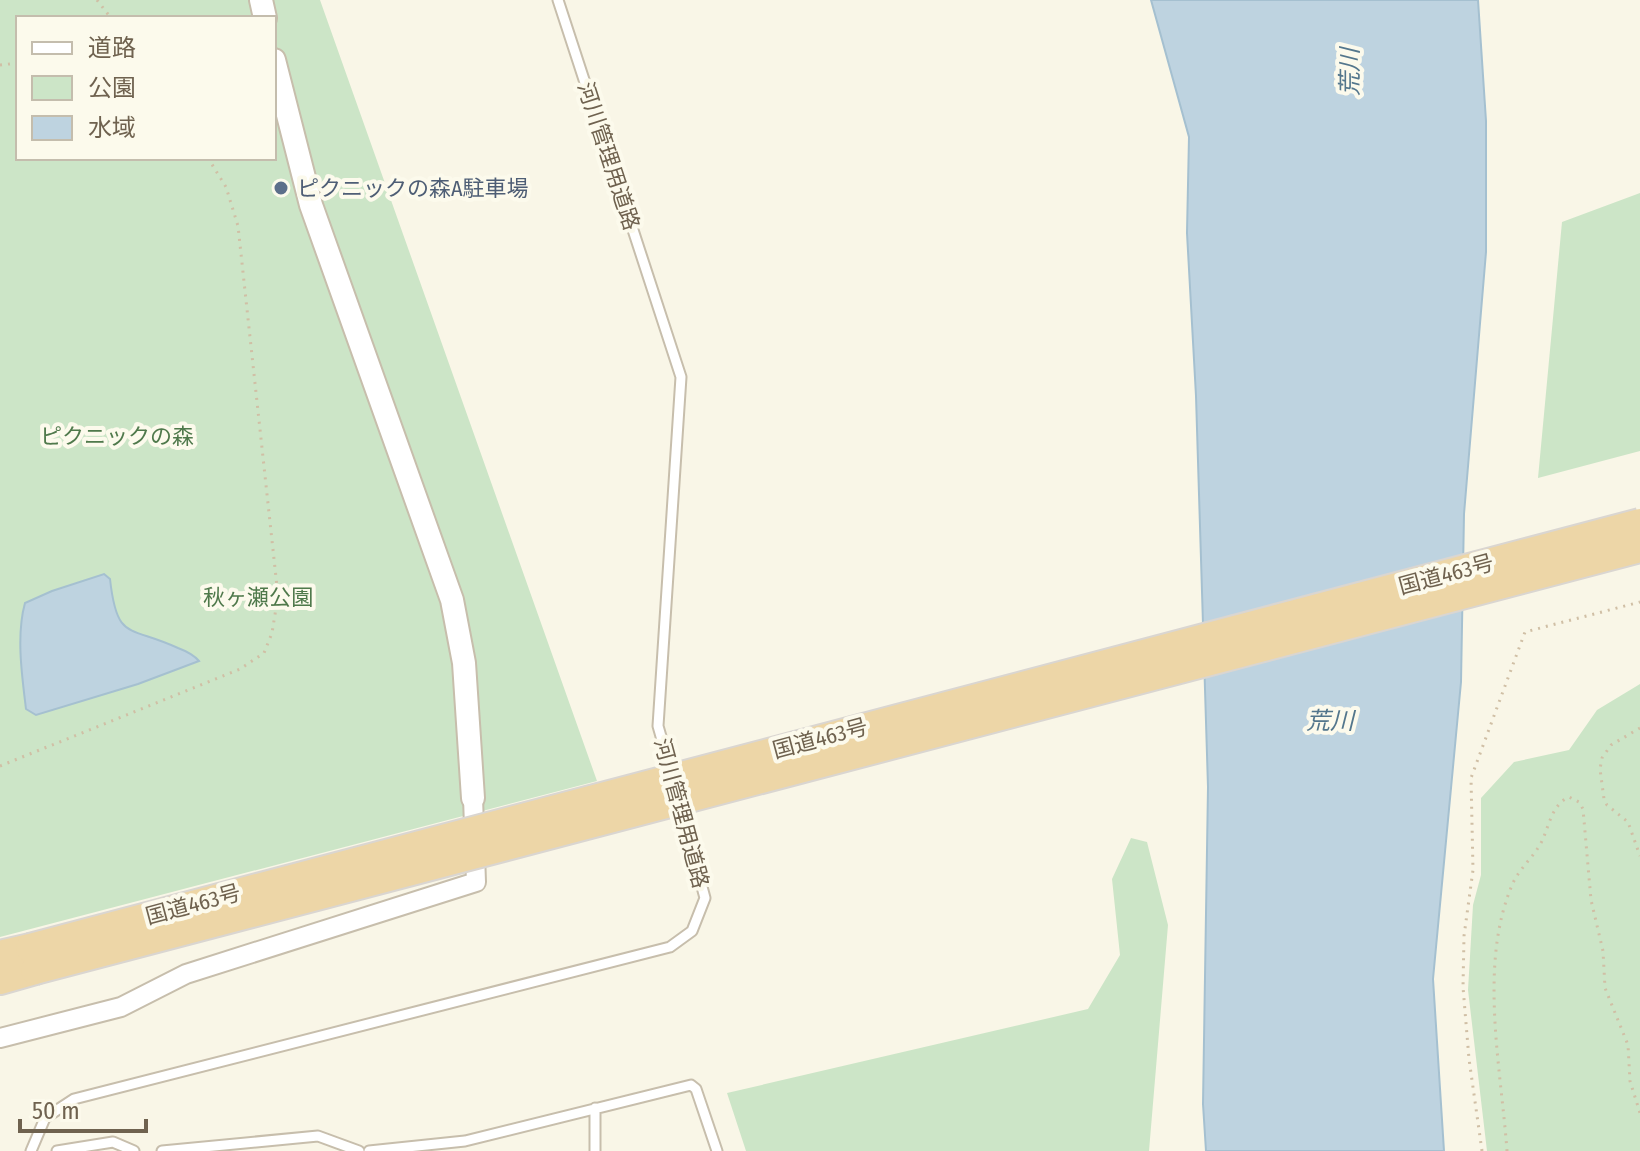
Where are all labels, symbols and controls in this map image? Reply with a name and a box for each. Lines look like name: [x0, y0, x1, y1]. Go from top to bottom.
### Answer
legend: [16, 16, 276, 160]
text: 道路: [88, 34, 136, 62]
water label: 荒川: [1336, 45, 1364, 96]
text: 公園: [88, 74, 136, 102]
street label: 河川管理用道路: [572, 79, 645, 234]
text: 水域: [88, 114, 136, 142]
place label: ピクニックの森A駐車場: [297, 175, 529, 202]
marker: ピクニックの森A駐車場: [272, 179, 290, 197]
park label: ピクニックの森: [40, 423, 194, 450]
street label: 国道463号: [1396, 549, 1497, 600]
park label: 秋ヶ瀬公園: [203, 584, 313, 611]
water label: 荒川: [1306, 707, 1357, 735]
street label: 国道463号: [770, 713, 871, 764]
street label: 河川管理用道路: [649, 735, 714, 891]
street label: 国道463号: [143, 879, 244, 930]
scale bar: [20, 1083, 146, 1133]
text: 50 m: [32, 1097, 80, 1125]

